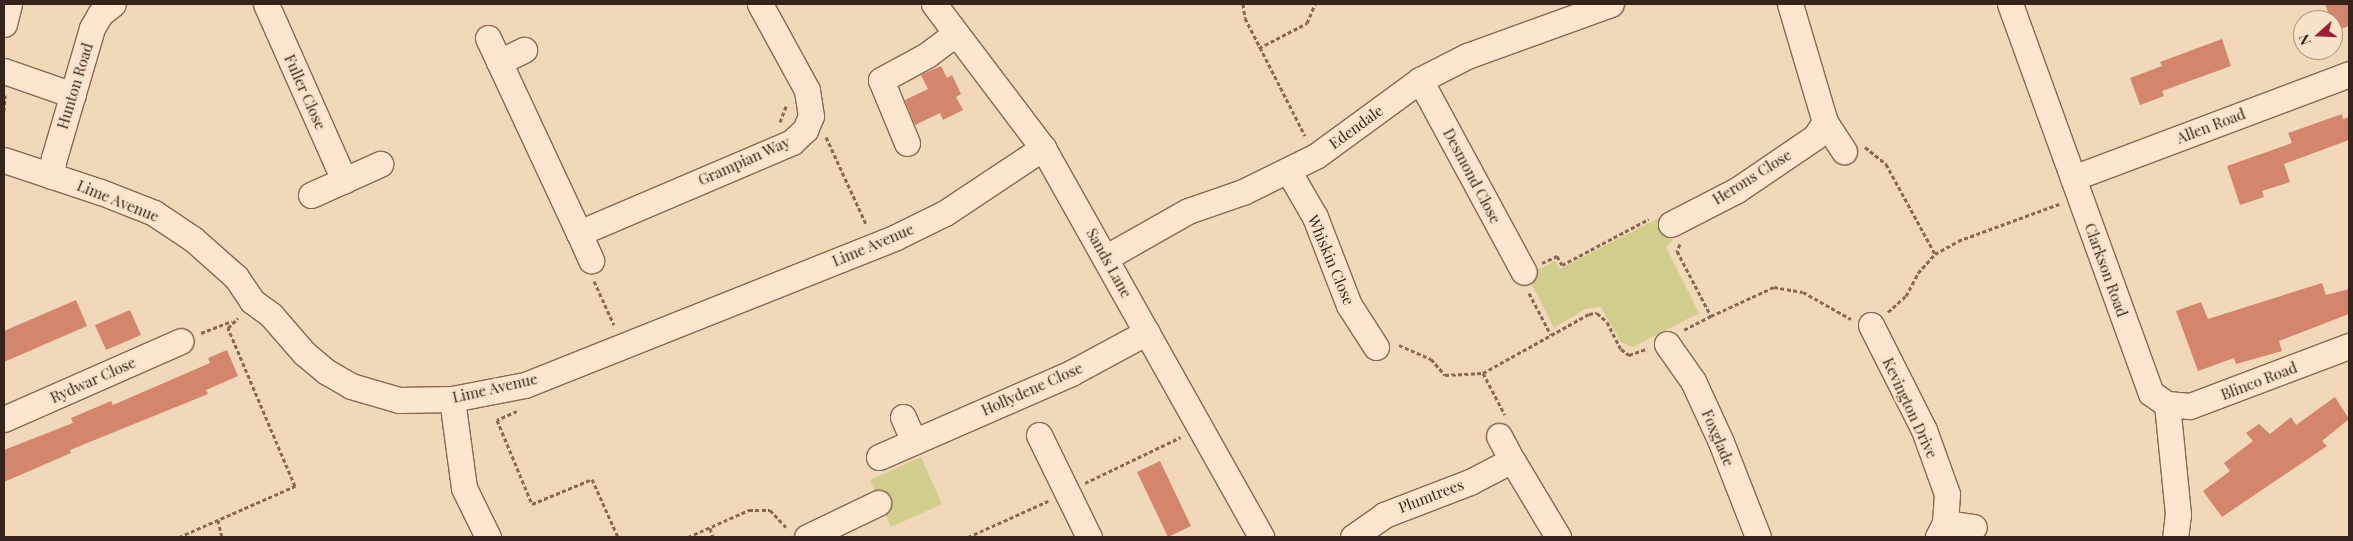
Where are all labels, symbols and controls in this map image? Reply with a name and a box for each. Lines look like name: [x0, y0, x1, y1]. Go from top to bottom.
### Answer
north arrow: [2293, 10, 2343, 60]
text: N: [2294, 32, 2315, 48]
street label: Hunton Road: [53, 41, 97, 131]
street label: Fuller Close: [280, 51, 330, 133]
street label: Edendale: [1326, 101, 1386, 153]
street label: Allen Road: [2174, 105, 2248, 147]
street label: Desmond Close: [1439, 125, 1505, 227]
street label: Grampian Way: [695, 133, 793, 189]
street label: Herons Close: [1709, 146, 1795, 208]
street label: Lime Avenue: [74, 176, 162, 226]
street label: Whiskin Close: [1304, 212, 1358, 308]
street label: Lime Avenue: [829, 220, 917, 270]
street label: Clarkson Road: [2081, 221, 2131, 319]
street label: Sands Lane: [1083, 225, 1135, 301]
street label: Rydwar Close: [47, 353, 139, 407]
street label: Kevington Drive: [1879, 355, 1941, 461]
street label: Blinco Road: [2218, 358, 2300, 404]
street label: Hollydene Close: [979, 359, 1085, 419]
street label: Lime Avenue: [450, 369, 540, 407]
street label: Foxglade: [1698, 407, 1738, 469]
street label: Plumtrees: [1396, 475, 1466, 517]

